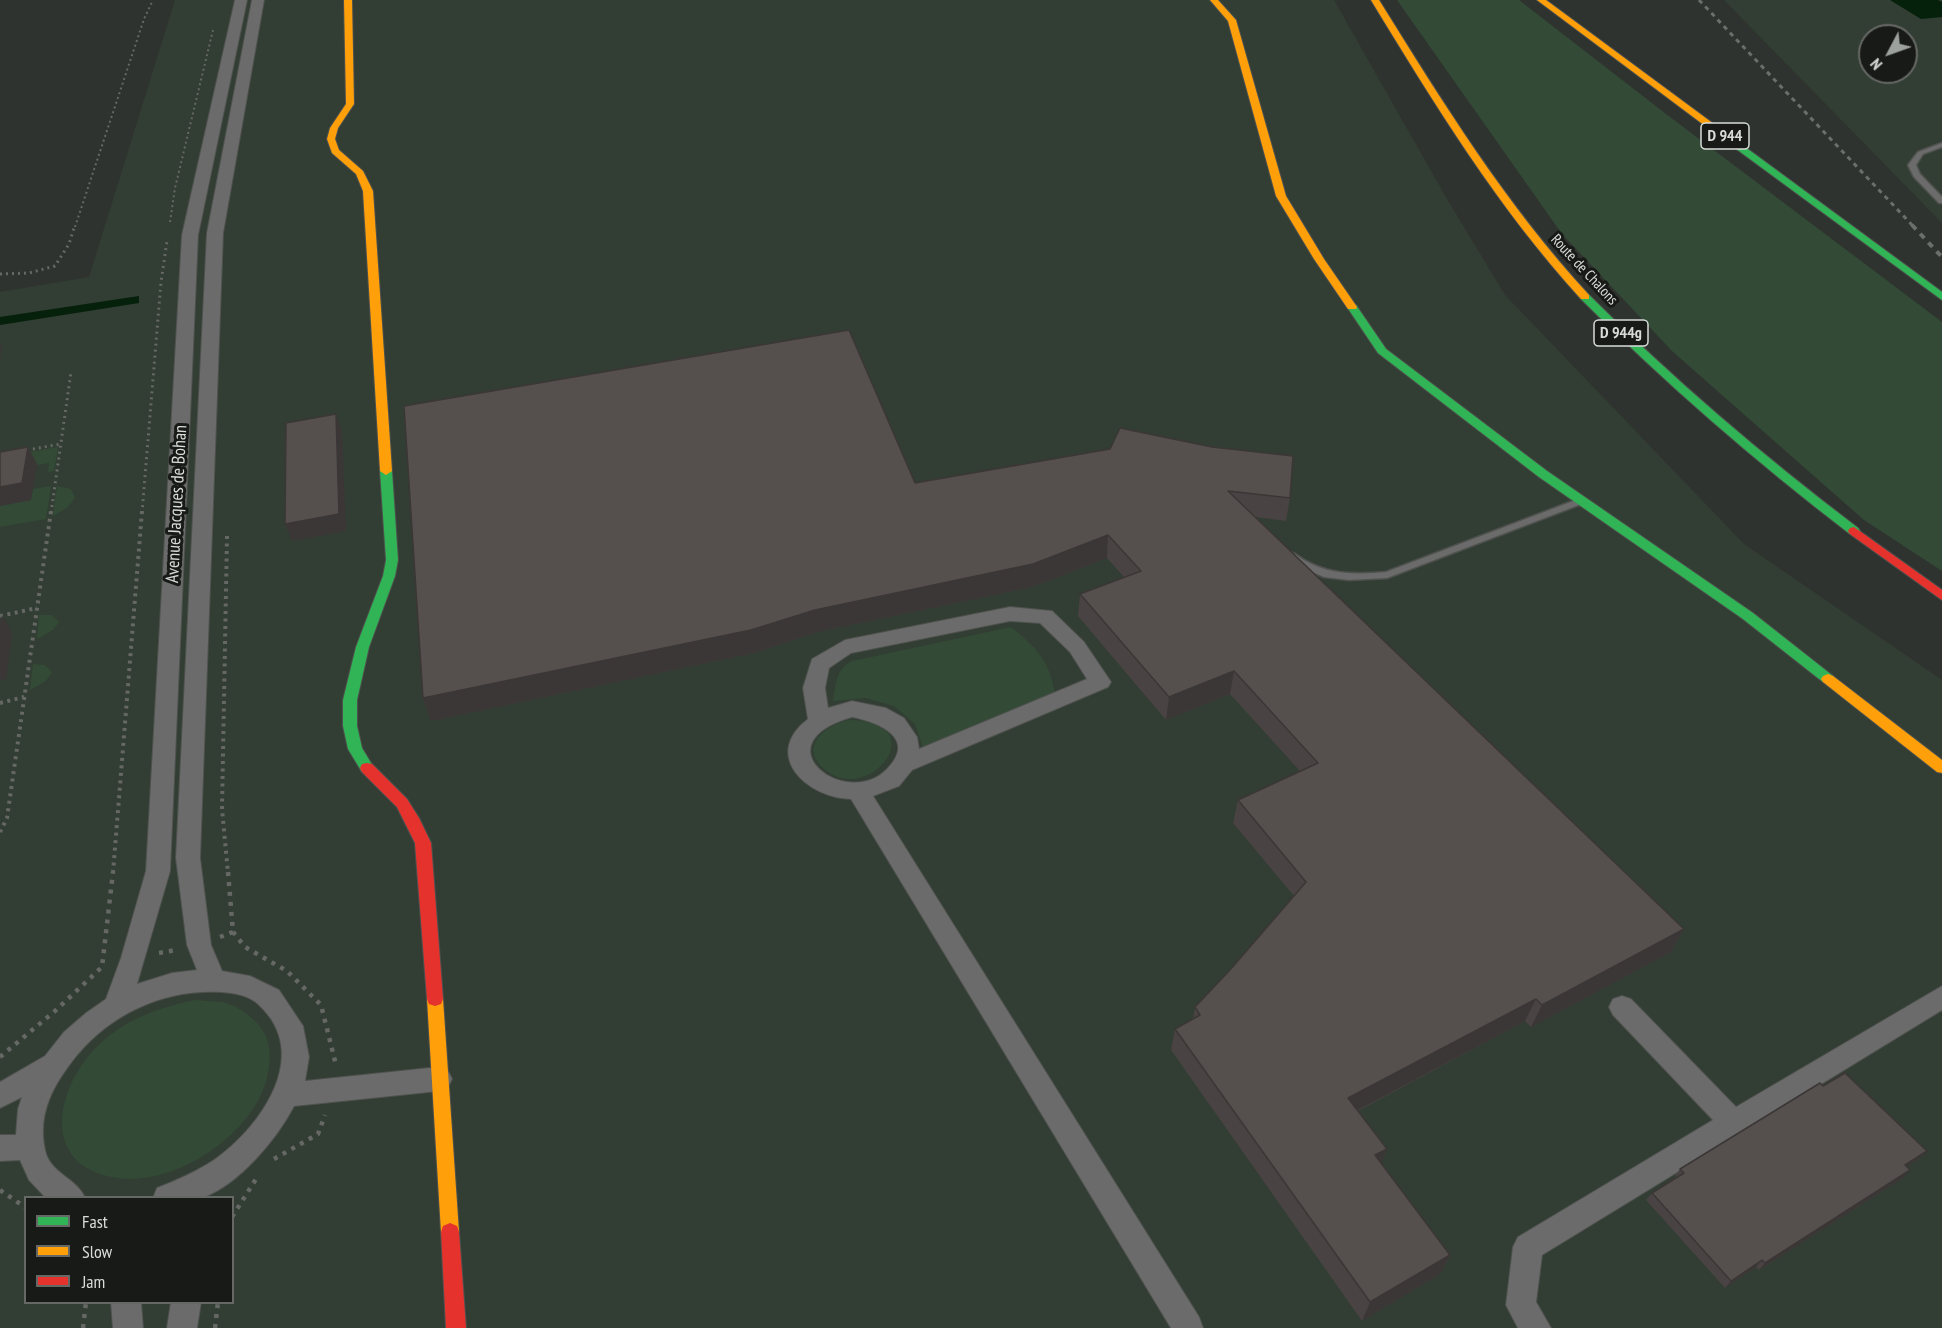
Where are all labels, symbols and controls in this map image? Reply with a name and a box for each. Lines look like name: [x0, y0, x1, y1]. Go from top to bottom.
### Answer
north arrow: [1858, 24, 1918, 84]
text: N: [1866, 55, 1886, 74]
road number: D 944: [1701, 123, 1749, 149]
street label: Route de Chalons: [1547, 231, 1621, 309]
road number: D 944g: [1594, 320, 1648, 346]
street label: Avenue Jacques de Bohan: [162, 424, 192, 584]
legend: [24, 1196, 234, 1304]
text: Fast: [82, 1210, 108, 1233]
text: Slow: [82, 1240, 112, 1263]
text: Jam: [82, 1270, 105, 1293]

